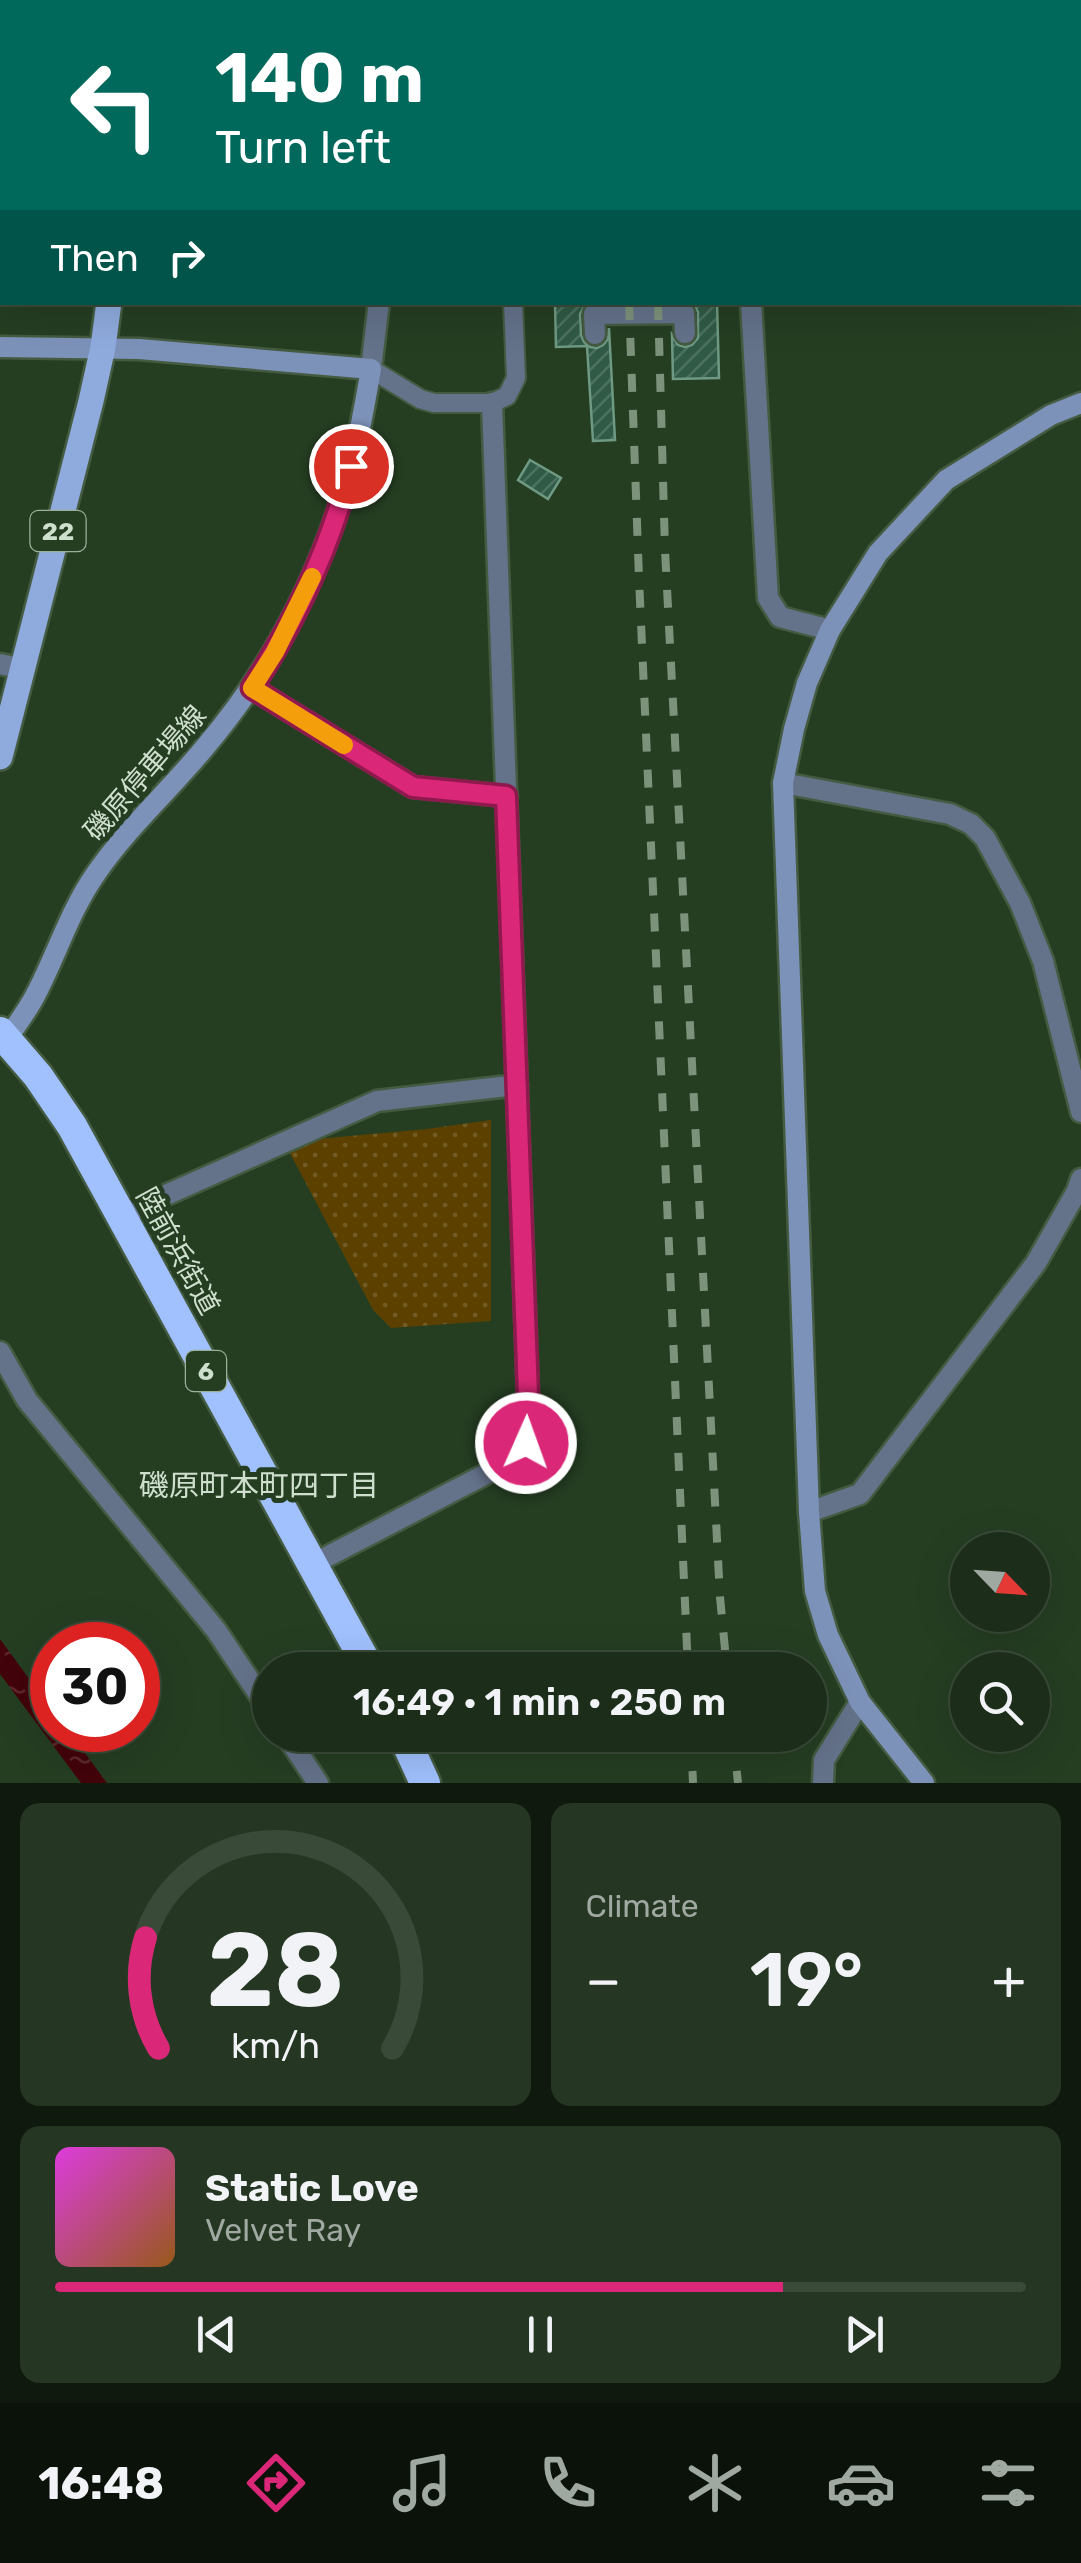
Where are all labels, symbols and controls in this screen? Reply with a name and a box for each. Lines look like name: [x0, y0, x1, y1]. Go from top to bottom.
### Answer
text: 140 m: [215, 37, 424, 120]
icon: left: [50, 40, 180, 170]
text: Turn left: [215, 121, 391, 174]
icon: right: [159, 230, 214, 285]
text: Then: [50, 235, 139, 281]
pin: [309, 424, 394, 509]
icon: arrive: [324, 439, 379, 494]
road number: 22: [30, 511, 86, 551]
street label: 磯原停車場線: [77, 699, 213, 847]
street label: 陸前浜街道: [130, 1182, 226, 1320]
road number: 6: [186, 1351, 226, 1391]
position arrow: [474, 1391, 578, 1495]
district label: 磯原町本町四丁目: [139, 1468, 379, 1504]
north arrow: [950, 1532, 1050, 1632]
map controls: [950, 1532, 1050, 1752]
speed limit sign: 30: [30, 1622, 160, 1752]
button: search: [950, 1652, 1050, 1752]
text: 16:49 · 1 min · 250 m: [353, 1679, 726, 1725]
text: Climate: [586, 1887, 699, 1925]
text: 28: [206, 1909, 344, 2032]
text: 19°: [750, 1936, 863, 2025]
text: −: [586, 1948, 621, 2013]
text: +: [992, 1948, 1026, 2013]
text: km/h: [231, 2025, 320, 2067]
text: Static Love: [205, 2165, 419, 2211]
text: Velvet Ray: [205, 2211, 361, 2249]
icon: previous: [189, 2307, 244, 2362]
icon: pause: [513, 2307, 568, 2362]
icon: next: [837, 2307, 892, 2362]
icon: directions: [241, 2448, 311, 2518]
icon: music: [387, 2448, 457, 2518]
icon: phone: [533, 2448, 603, 2518]
icon: climate: [680, 2448, 750, 2518]
icon: car: [826, 2448, 896, 2518]
icon: filters: [973, 2448, 1043, 2518]
text: 16:48: [38, 2457, 164, 2510]

